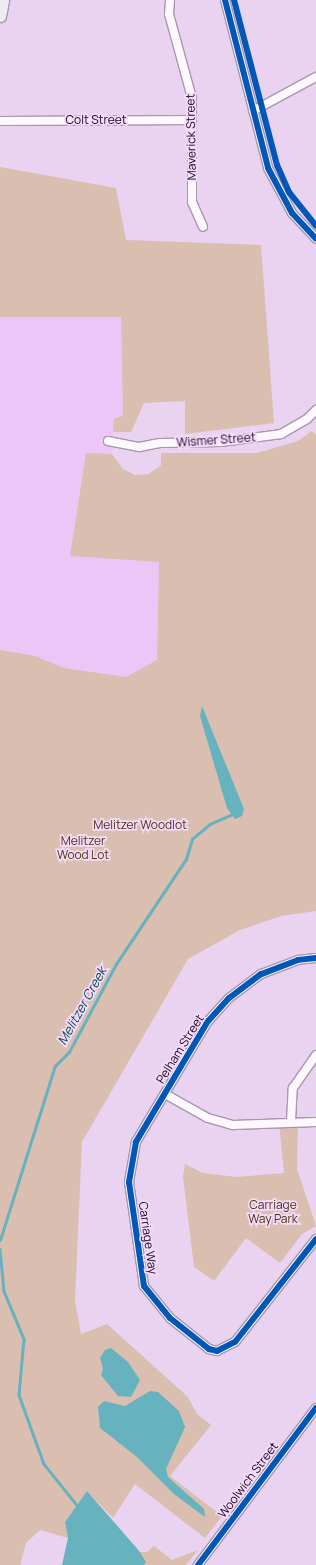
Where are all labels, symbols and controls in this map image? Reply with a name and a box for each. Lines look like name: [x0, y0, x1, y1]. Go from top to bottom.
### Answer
street label: Maverick Street: [183, 94, 199, 180]
street label: Colt Street: [66, 113, 126, 127]
street label: Wismer Street: [176, 430, 256, 450]
park label: Melitzer Woodlot: [93, 818, 187, 832]
park label: Melitzer Wood Lot: [57, 834, 109, 862]
water label: Melitzer Creek: [54, 964, 110, 1048]
street label: Pelham Street: [153, 1012, 207, 1086]
park label: Carriage Way Park: [248, 1198, 298, 1226]
street label: Carriage Way: [136, 1201, 160, 1275]
street label: Woolwich Street: [215, 1439, 281, 1521]

